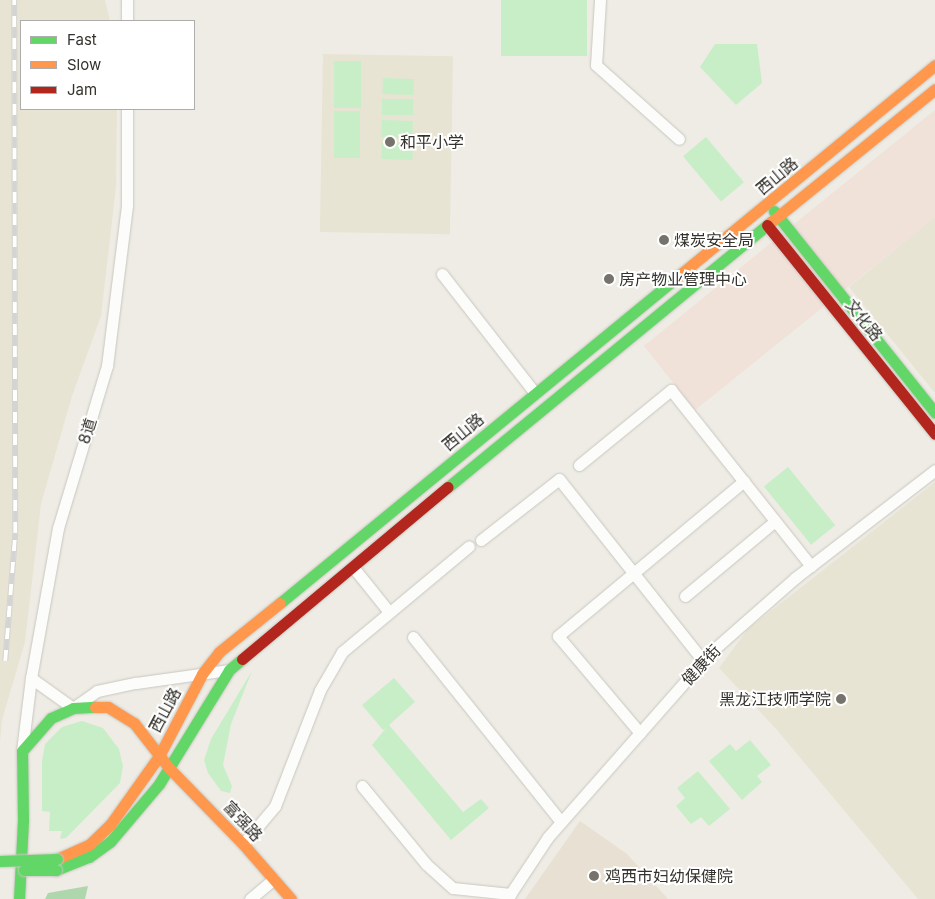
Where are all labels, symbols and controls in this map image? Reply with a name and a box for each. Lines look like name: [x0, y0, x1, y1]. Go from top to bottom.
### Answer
legend: [20, 20, 195, 110]
text: Fast: [67, 30, 97, 49]
text: Slow: [67, 55, 101, 74]
text: Jam: [67, 80, 97, 99]
place label: 和平小学: [400, 132, 464, 152]
marker: 和平小学: [384, 136, 396, 148]
street label: 西山路: [752, 153, 802, 199]
place label: 煤炭安全局: [674, 230, 754, 250]
marker: 煤炭安全局: [658, 234, 670, 246]
place label: 房产物业管理中心: [619, 269, 747, 289]
marker: 房产物业管理中心: [603, 273, 615, 285]
street label: 文化路: [841, 295, 887, 345]
street label: 西山路: [438, 409, 488, 455]
street label: 8道: [74, 416, 100, 446]
street label: 健康街: [678, 641, 724, 689]
street label: 西山路: [145, 684, 185, 736]
place label: 黑龙江技师学院: [719, 689, 831, 709]
marker: 黑龙江技师学院: [835, 693, 847, 705]
street label: 富强路: [220, 797, 266, 845]
place label: 鸡西市妇幼保健院: [605, 866, 733, 886]
marker: 鸡西市妇幼保健院: [587, 869, 601, 883]

